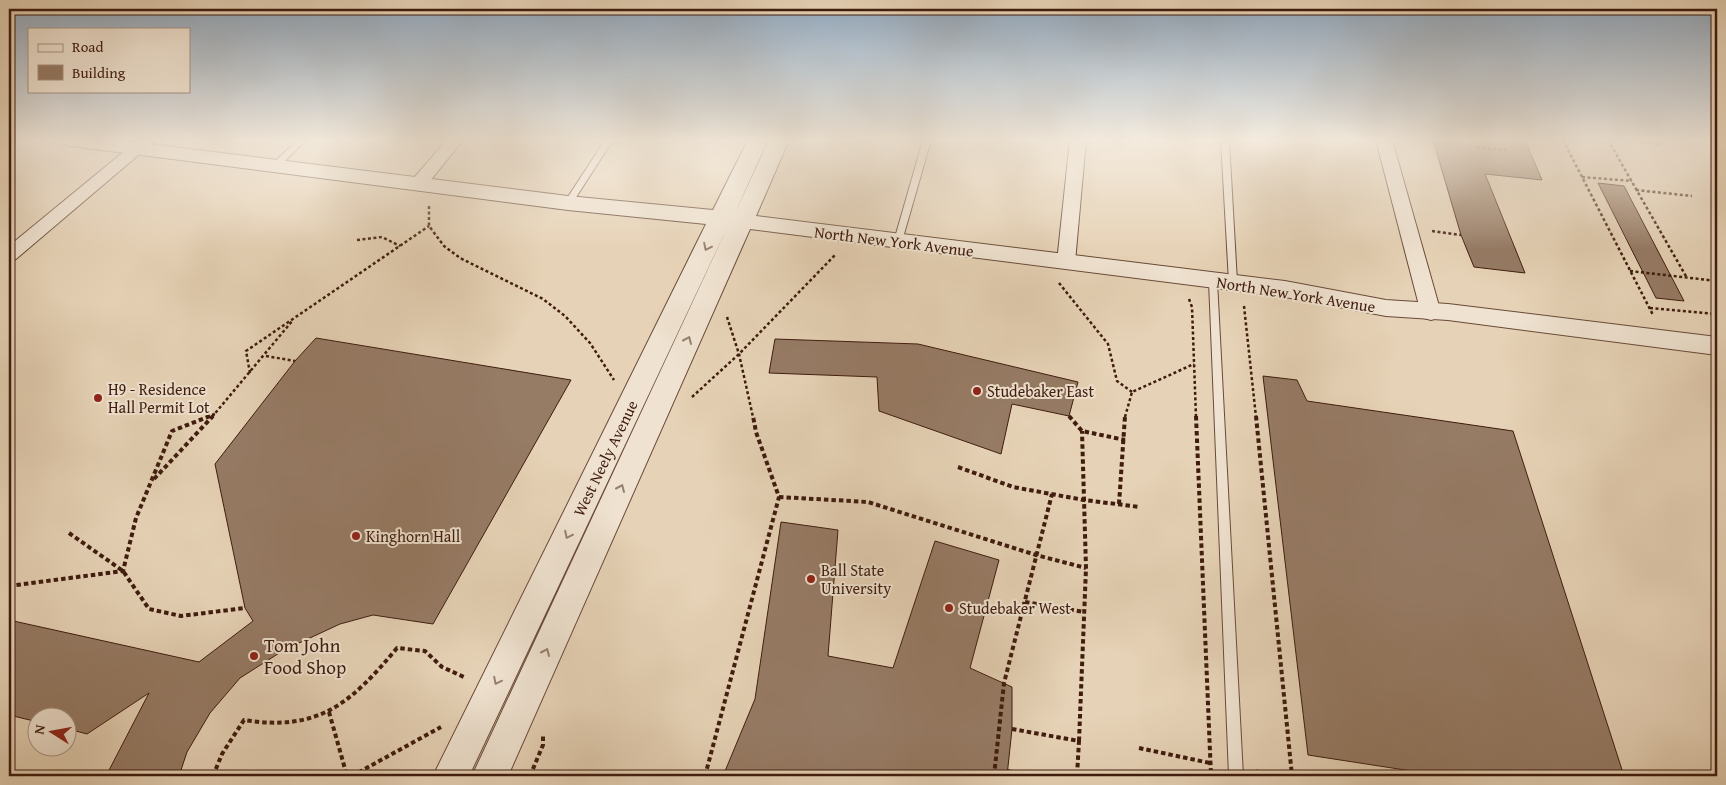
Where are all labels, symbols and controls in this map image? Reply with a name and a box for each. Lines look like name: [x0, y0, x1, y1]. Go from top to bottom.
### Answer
legend: [28, 28, 190, 92]
text: Road: [72, 36, 103, 57]
text: Building: [72, 62, 126, 83]
street label: North New York Avenue: [813, 219, 975, 263]
one-way arrow: [702, 242, 713, 251]
street label: North New York Avenue: [1215, 270, 1377, 318]
one-way arrow: [681, 336, 692, 345]
place label: H9 - Residence Hall Permit Lot: [108, 377, 210, 419]
place label: Studebaker East: [987, 379, 1094, 403]
marker: Studebaker East: [971, 385, 983, 397]
marker: H9 - Residence Hall Permit Lot: [92, 392, 104, 404]
street label: West Neely Avenue: [566, 396, 644, 520]
one-way arrow: [614, 484, 625, 493]
place label: Kinghorn Hall: [366, 524, 461, 548]
marker: Kinghorn Hall: [350, 530, 362, 542]
one-way arrow: [564, 530, 574, 539]
place label: Ball State University: [821, 558, 891, 600]
marker: Ball State University: [805, 573, 817, 585]
place label: Studebaker West: [959, 596, 1071, 620]
marker: Studebaker West: [943, 602, 955, 614]
place label: Tom John Food Shop: [264, 631, 346, 681]
one-way arrow: [540, 648, 551, 657]
marker: Tom John Food Shop: [248, 650, 260, 662]
one-way arrow: [493, 676, 503, 685]
north arrow: [28, 708, 78, 758]
text: N: [29, 722, 50, 736]

